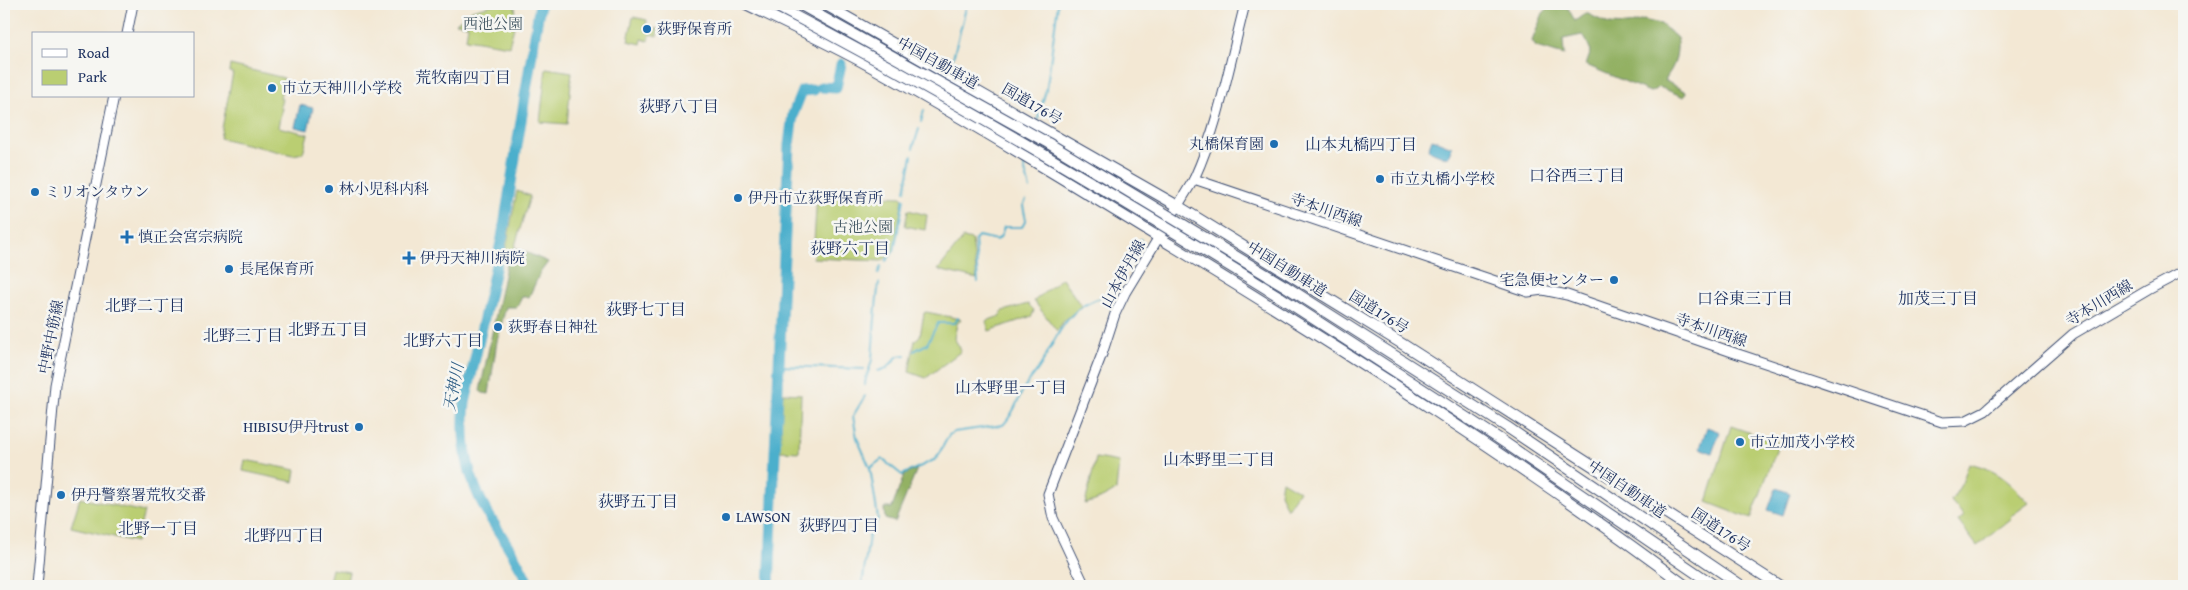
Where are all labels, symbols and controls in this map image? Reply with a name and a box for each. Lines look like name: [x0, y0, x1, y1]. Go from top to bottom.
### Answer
park label: 西池公園: [463, 13, 523, 34]
place label: 荻野保育所: [657, 18, 732, 39]
marker: 荻野保育所: [641, 23, 653, 35]
legend: [32, 32, 195, 98]
street label: 中国自動車道: [894, 32, 983, 94]
text: Road: [78, 42, 109, 63]
district label: 荒牧南四丁目: [415, 65, 511, 89]
text: Park: [78, 66, 107, 87]
place label: 市立天神川小学校: [282, 77, 402, 98]
street label: 国道176号: [998, 78, 1066, 129]
marker: 市立天神川小学校: [266, 82, 278, 94]
district label: 荻野八丁目: [639, 94, 719, 118]
district label: 山本丸橋四丁目: [1305, 132, 1417, 156]
place label: 丸橋保育園: [1189, 133, 1264, 154]
marker: 丸橋保育園: [1268, 138, 1280, 150]
district label: 口谷西三丁目: [1529, 163, 1625, 187]
place label: 市立丸橋小学校: [1390, 168, 1495, 189]
marker: 市立丸橋小学校: [1374, 173, 1386, 185]
place label: 林小児科内科: [339, 178, 429, 199]
place label: ミリオンタウン: [45, 181, 149, 202]
marker: 林小児科内科: [323, 183, 335, 195]
marker: ミリオンタウン: [29, 186, 41, 198]
place label: 伊丹市立荻野保育所: [748, 187, 883, 208]
street label: 寺本川西線: [1287, 187, 1365, 232]
marker: 伊丹市立荻野保育所: [732, 192, 744, 204]
park label: 古池公園: [833, 216, 893, 237]
place label: 慎正会宮宗病院: [138, 226, 243, 247]
marker: 慎正会宮宗病院: [120, 230, 134, 244]
district label: 荻野六丁目: [810, 236, 890, 260]
street label: 山本伊丹線: [1095, 236, 1150, 312]
street label: 中国自動車道: [1244, 236, 1331, 301]
place label: 伊丹天神川病院: [420, 247, 525, 268]
marker: 伊丹天神川病院: [402, 251, 416, 265]
place label: 長尾保育所: [239, 258, 314, 279]
marker: 長尾保育所: [223, 263, 235, 275]
place label: 宅急便センター: [1500, 269, 1604, 290]
marker: 宅急便センター: [1608, 274, 1620, 286]
street label: 寺本川西線: [2061, 274, 2136, 331]
street label: 国道176号: [1345, 285, 1413, 338]
district label: 口谷東三丁目: [1697, 286, 1793, 310]
district label: 加茂三丁目: [1898, 286, 1978, 310]
district label: 北野二丁目: [105, 293, 185, 317]
district label: 荻野七丁目: [606, 297, 686, 321]
street label: 中野中筋線: [33, 298, 68, 376]
street label: 寺本川西線: [1672, 307, 1750, 352]
place label: 荻野春日神社: [508, 316, 598, 337]
district label: 北野五丁目: [288, 317, 368, 341]
marker: 荻野春日神社: [492, 321, 504, 333]
district label: 北野三丁目: [203, 323, 283, 347]
district label: 北野六丁目: [403, 328, 483, 352]
water label: 天神川: [437, 359, 470, 413]
district label: 山本野里一丁目: [955, 375, 1067, 399]
place label: HIBISU伊丹trust: [243, 416, 350, 437]
marker: HIBISU伊丹trust: [353, 421, 365, 433]
place label: 市立加茂小学校: [1750, 431, 1855, 452]
marker: 市立加茂小学校: [1734, 436, 1746, 448]
district label: 山本野里二丁目: [1163, 447, 1275, 471]
street label: 中国自動車道: [1584, 455, 1670, 522]
place label: 伊丹警察署荒牧交番: [71, 484, 206, 505]
marker: 伊丹警察署荒牧交番: [55, 489, 67, 501]
district label: 荻野五丁目: [598, 489, 678, 513]
street label: 国道176号: [1688, 503, 1755, 557]
place label: LAWSON: [736, 506, 791, 527]
marker: LAWSON: [720, 511, 732, 523]
district label: 荻野四丁目: [799, 513, 879, 537]
district label: 北野一丁目: [118, 516, 198, 540]
district label: 北野四丁目: [244, 523, 324, 547]

